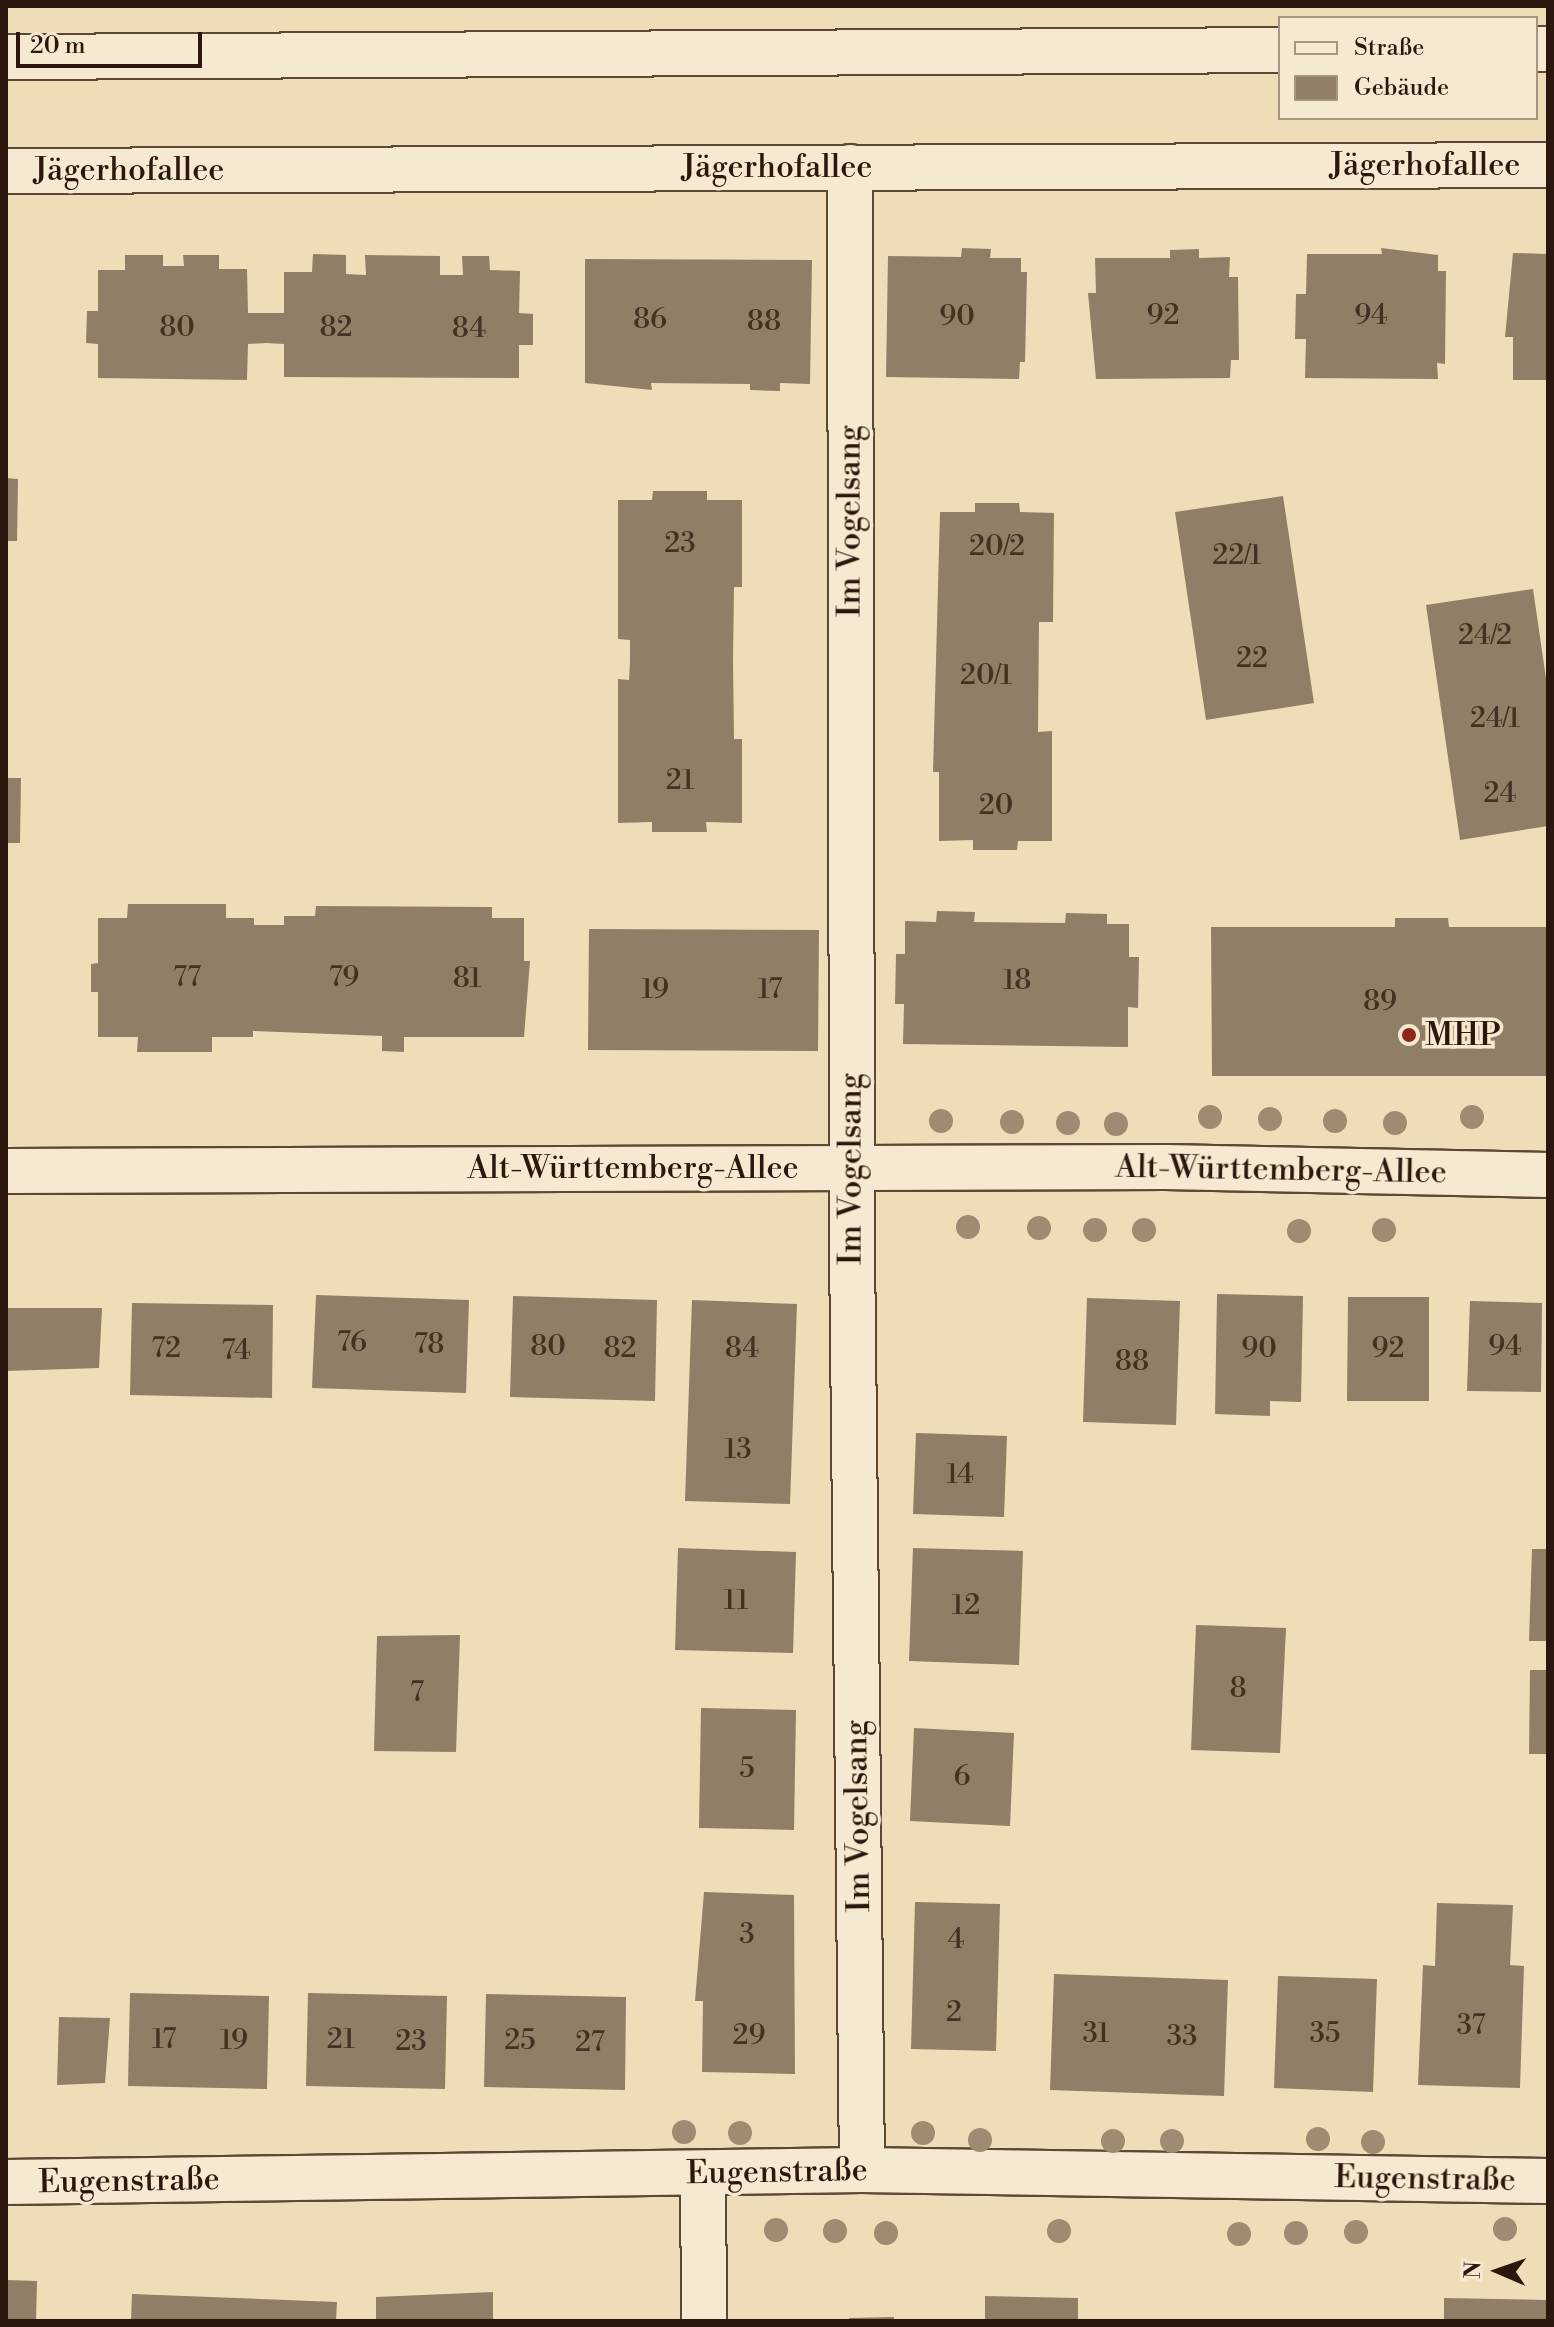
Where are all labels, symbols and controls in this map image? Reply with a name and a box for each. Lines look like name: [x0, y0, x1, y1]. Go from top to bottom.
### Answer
scale bar: [20, 16, 206, 66]
legend: [1278, 16, 1538, 120]
text: 20 m: [30, 31, 86, 61]
text: Straße: [1354, 33, 1424, 63]
text: Gebäude: [1354, 73, 1449, 103]
street label: Jägerhofallee: [1329, 146, 1521, 184]
street label: Jägerhofallee: [681, 148, 873, 186]
street label: Jägerhofallee: [33, 151, 225, 189]
house number: 92: [1147, 299, 1179, 333]
house number: 94: [1354, 299, 1388, 333]
house number: 90: [939, 300, 975, 334]
house number: 86: [633, 303, 667, 337]
house number: 88: [747, 305, 781, 339]
house number: 80: [159, 311, 195, 345]
house number: 82: [319, 311, 353, 345]
house number: 84: [452, 312, 486, 346]
street label: Im Vogelsang: [831, 425, 869, 617]
house number: 23: [664, 527, 696, 561]
house number: 20/2: [969, 530, 1025, 564]
house number: 22/1: [1212, 539, 1262, 573]
house number: 24/2: [1458, 619, 1512, 653]
house number: 22: [1236, 642, 1268, 676]
house number: 20/1: [960, 659, 1012, 693]
house number: 24/1: [1470, 702, 1520, 736]
house number: 21: [666, 764, 694, 798]
house number: 24: [1484, 777, 1516, 811]
house number: 20: [979, 789, 1013, 823]
house number: 77: [173, 961, 201, 995]
house number: 79: [329, 961, 359, 995]
house number: 81: [453, 962, 481, 996]
house number: 18: [1003, 964, 1031, 998]
house number: 19: [641, 973, 669, 1007]
house number: 17: [758, 973, 782, 1007]
house number: 89: [1363, 985, 1397, 1019]
place label: MHP: [1425, 1016, 1501, 1054]
marker: MHP: [1400, 1026, 1418, 1044]
street label: Im Vogelsang: [832, 1073, 870, 1265]
street label: Alt-Württemberg-Allee: [1115, 1148, 1447, 1192]
street label: Alt-Württemberg-Allee: [467, 1149, 799, 1187]
house number: 76: [337, 1326, 367, 1360]
house number: 78: [414, 1328, 444, 1362]
house number: 80: [530, 1330, 566, 1364]
house number: 94: [1488, 1330, 1522, 1364]
house number: 72: [151, 1332, 181, 1366]
house number: 82: [603, 1332, 637, 1366]
house number: 84: [725, 1332, 759, 1366]
house number: 90: [1241, 1332, 1277, 1366]
house number: 92: [1372, 1332, 1404, 1366]
house number: 74: [221, 1334, 251, 1368]
house number: 88: [1115, 1345, 1149, 1379]
house number: 13: [724, 1433, 752, 1467]
house number: 14: [946, 1458, 974, 1492]
house number: 11: [723, 1584, 749, 1618]
house number: 12: [952, 1589, 980, 1623]
house number: 8: [1229, 1672, 1247, 1706]
house number: 7: [410, 1676, 424, 1710]
street label: Im Vogelsang: [837, 1719, 879, 1913]
house number: 5: [739, 1752, 755, 1786]
house number: 6: [954, 1760, 970, 1794]
house number: 3: [739, 1918, 755, 1952]
house number: 4: [948, 1923, 964, 1957]
house number: 2: [946, 1996, 962, 2030]
house number: 37: [1456, 2009, 1486, 2043]
house number: 31: [1083, 2017, 1109, 2051]
house number: 35: [1310, 2017, 1340, 2051]
house number: 29: [733, 2019, 765, 2053]
house number: 33: [1167, 2020, 1197, 2054]
house number: 17: [152, 2023, 176, 2057]
house number: 21: [327, 2023, 355, 2057]
house number: 19: [220, 2024, 248, 2058]
house number: 25: [504, 2024, 536, 2058]
house number: 23: [395, 2025, 427, 2059]
house number: 27: [575, 2026, 605, 2060]
street label: Eugenstraße: [686, 2151, 868, 2193]
street label: Eugenstraße: [1334, 2158, 1516, 2200]
street label: Eugenstraße: [38, 2160, 220, 2202]
north arrow: [1458, 2231, 1538, 2311]
text: N: [1460, 2261, 1487, 2279]

